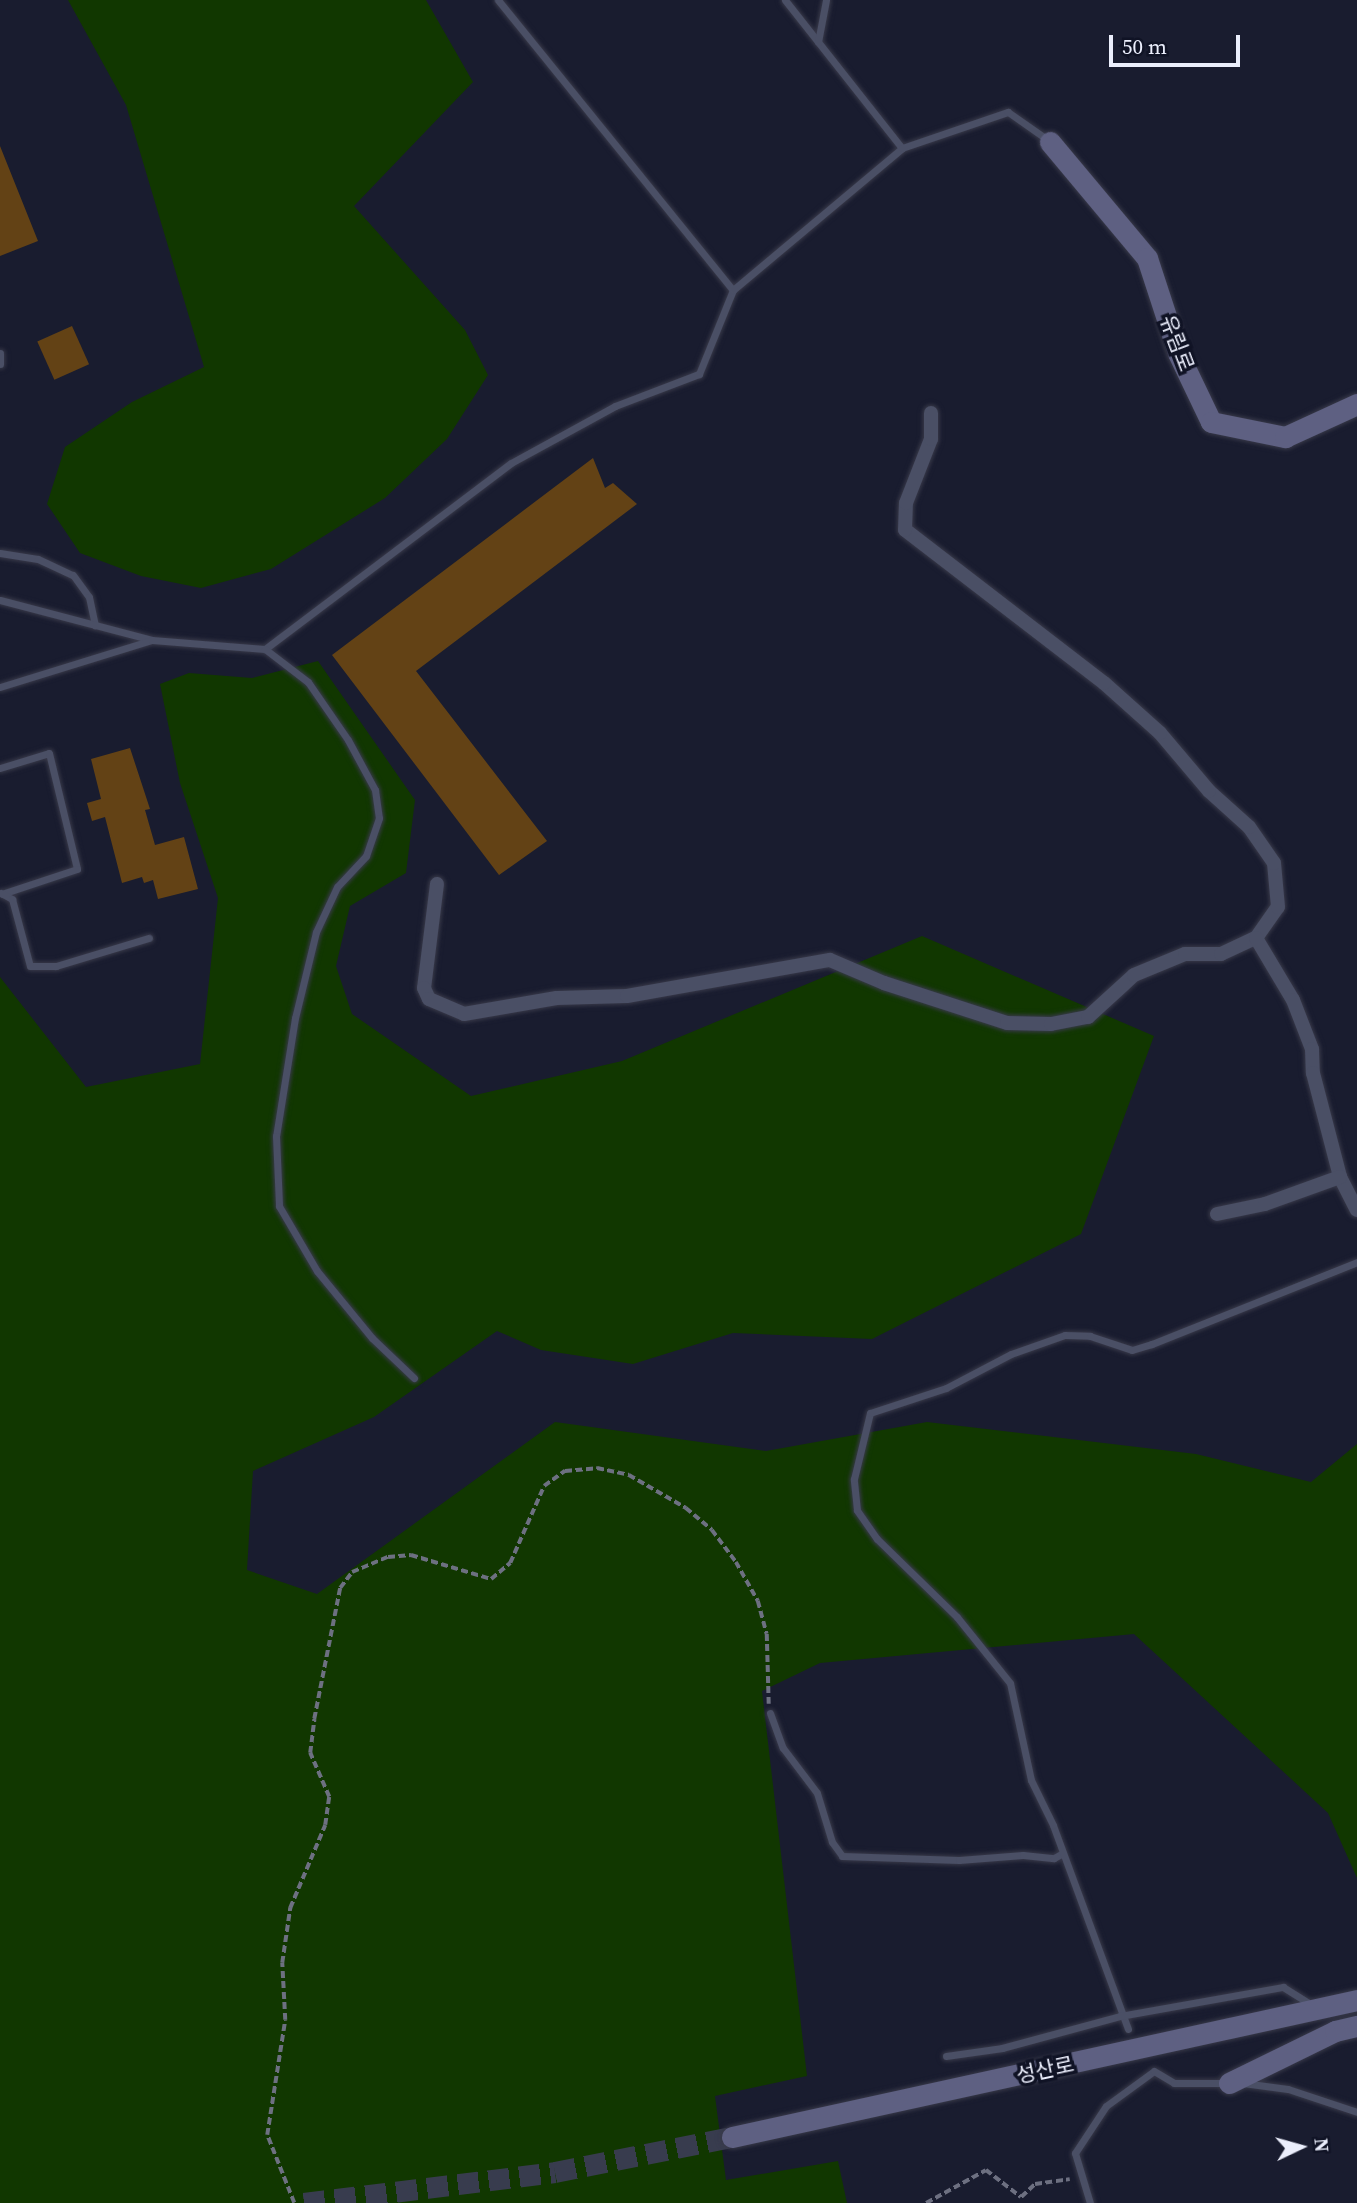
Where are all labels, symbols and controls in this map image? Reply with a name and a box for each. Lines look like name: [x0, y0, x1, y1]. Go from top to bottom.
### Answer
scale bar: [1112, 21, 1243, 65]
text: 50 m: [1122, 32, 1167, 61]
street label: 유림로: [1155, 311, 1199, 375]
street label: 성산로: [1014, 2052, 1076, 2088]
north arrow: [1266, 2112, 1336, 2182]
text: N: [1308, 2137, 1335, 2153]

